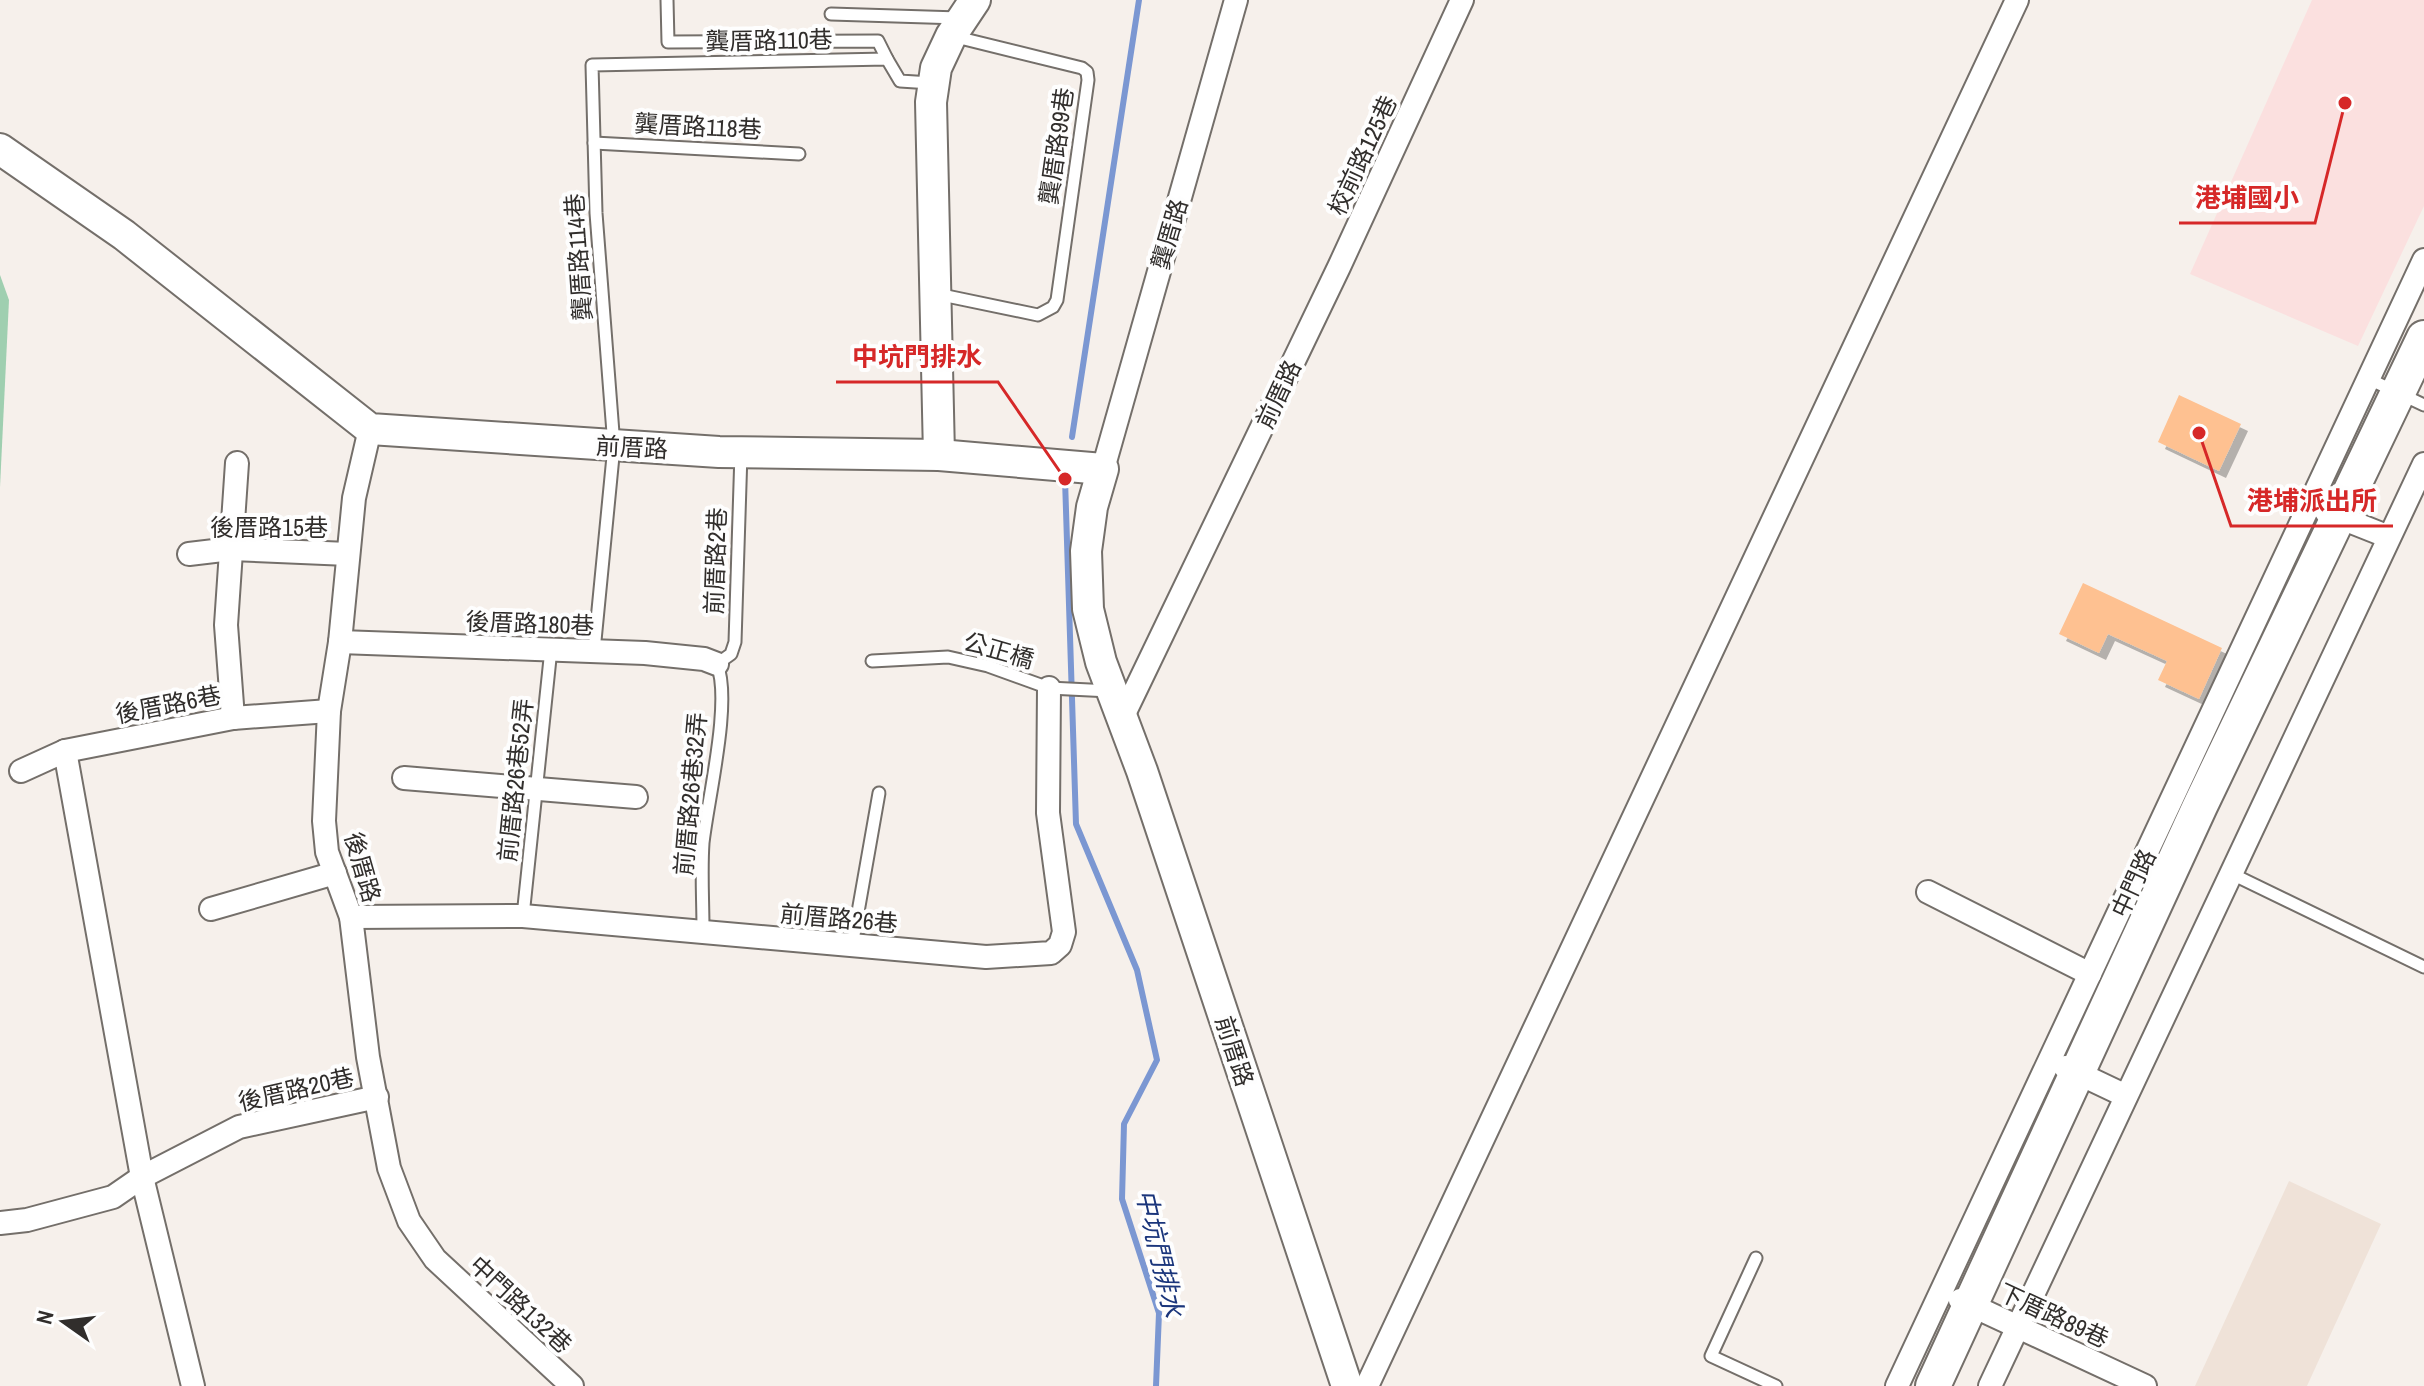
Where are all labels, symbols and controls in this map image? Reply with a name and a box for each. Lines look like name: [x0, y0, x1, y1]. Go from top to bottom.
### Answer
street label: 龔厝路110巷: [705, 23, 833, 57]
street label: 龔厝路99巷: [1032, 85, 1080, 207]
street label: 校前路125巷: [1320, 90, 1404, 220]
street label: 龔厝路118巷: [634, 107, 762, 145]
callout: 港埔國小: [2179, 173, 2315, 223]
text: 港埔國小: [2195, 180, 2299, 215]
street label: 龔厝路114巷: [558, 192, 598, 322]
street label: 龔厝路: [1144, 195, 1194, 273]
callout: 中坑門排水: [836, 332, 998, 382]
text: 中坑門排水: [852, 339, 982, 374]
street label: 前厝路: [1248, 355, 1308, 433]
street label: 前厝路: [595, 429, 669, 465]
callout: 港埔派出所: [2231, 476, 2393, 526]
text: 港埔派出所: [2247, 483, 2377, 518]
street label: 前厝路2巷: [697, 507, 733, 615]
street label: 後厝路15巷: [210, 511, 328, 543]
street label: 後厝路180巷: [465, 605, 595, 641]
street label: 公正橋: [960, 625, 1038, 675]
street label: 後厝路6巷: [112, 678, 224, 730]
street label: 前厝路26巷52弄: [491, 697, 539, 863]
street label: 前厝路26巷32弄: [667, 711, 713, 877]
street label: 後厝路: [338, 828, 388, 906]
street label: 中門路: [2103, 844, 2163, 922]
street label: 前厝路26巷: [779, 897, 899, 939]
street label: 前厝路: [1209, 1012, 1261, 1090]
street label: 後厝路20巷: [235, 1060, 357, 1118]
water label: 中坑門排水: [1128, 1186, 1192, 1321]
street label: 中門路132巷: [463, 1248, 579, 1360]
street label: 下厝路89巷: [1994, 1276, 2114, 1354]
north arrow: [24, 1282, 104, 1362]
text: N: [28, 1307, 61, 1327]

